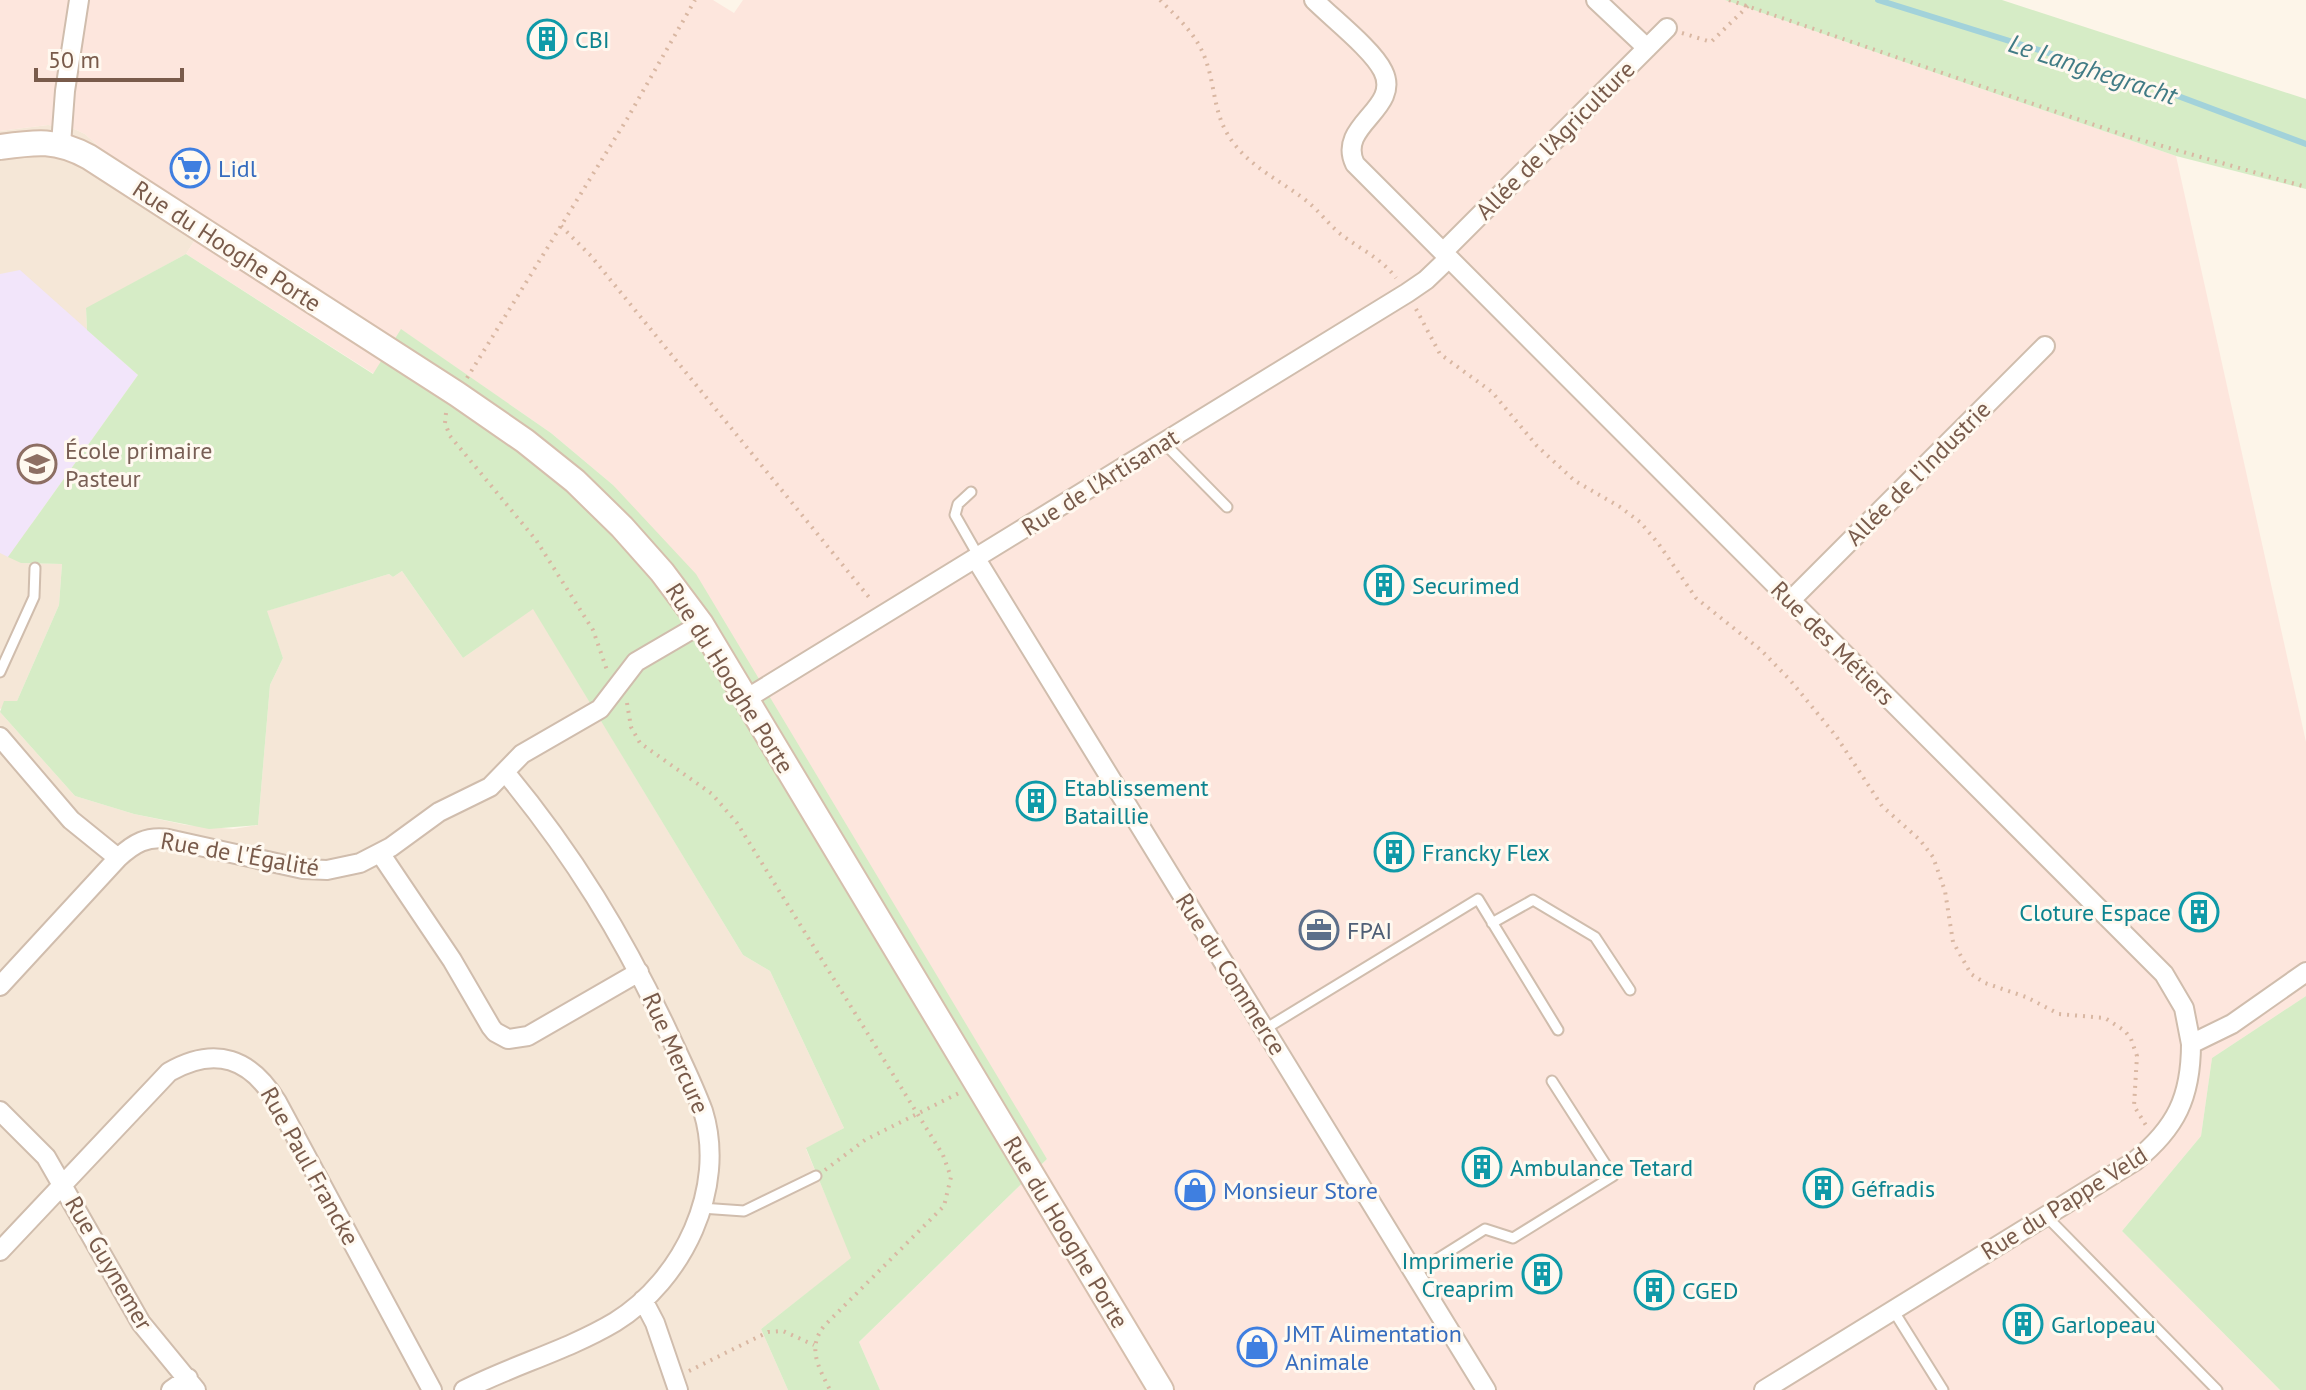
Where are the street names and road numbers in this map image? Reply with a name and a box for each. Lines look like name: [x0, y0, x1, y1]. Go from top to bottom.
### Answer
street label: Allée de l'Agriculture: [1469, 54, 1641, 226]
street label: Rue du Hooghe Porte: [127, 173, 327, 319]
street label: Allée de l’Industrie: [1839, 394, 1997, 552]
street label: Rue de l'Artisanat: [1016, 421, 1184, 543]
street label: Rue des Métiers: [1764, 574, 1902, 712]
street label: Rue du Hooghe Porte: [659, 577, 801, 779]
street label: Rue de l'Égalité: [158, 825, 322, 883]
street label: Rue du Commerce: [1169, 887, 1293, 1061]
street label: Rue Mercure: [636, 988, 716, 1118]
street label: Rue Paul Francke: [254, 1081, 366, 1251]
street label: Rue du Hooghe Porte: [996, 1130, 1136, 1334]
street label: Rue du Pappe Veld: [1975, 1139, 2153, 1267]
street label: Rue Guynemer: [58, 1190, 160, 1336]

